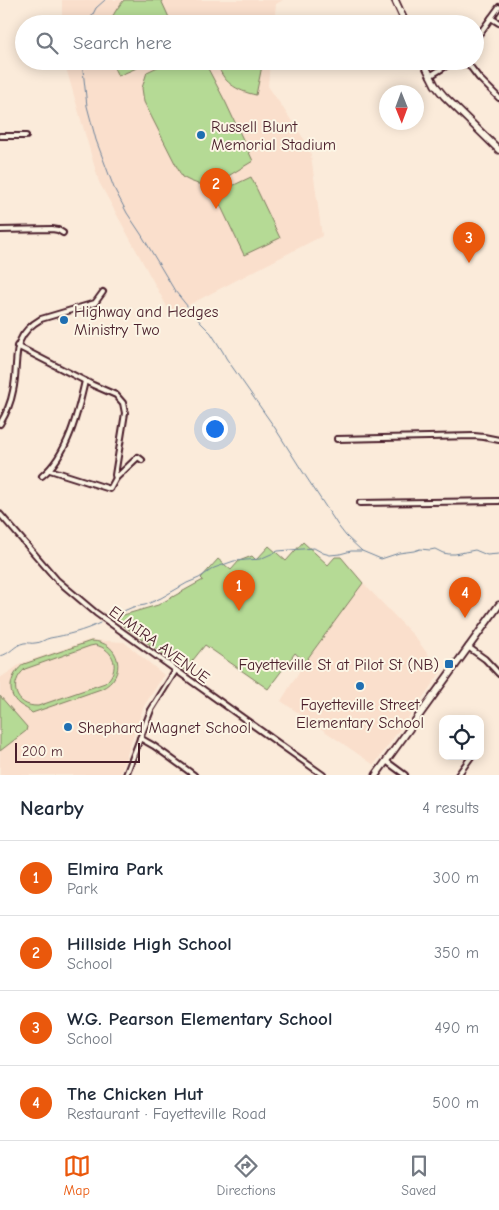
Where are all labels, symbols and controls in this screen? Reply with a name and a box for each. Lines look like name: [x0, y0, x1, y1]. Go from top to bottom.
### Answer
search box: [15, 15, 484, 70]
icon: search: [33, 29, 61, 57]
text: Search here: [73, 32, 172, 54]
north arrow: [379, 85, 424, 130]
place label: Russell Blunt Memorial Stadium: [211, 118, 336, 154]
marker: Russell Blunt Memorial Stadium: [195, 129, 207, 141]
pin: 2: [200, 168, 232, 209]
pin: 3: [453, 222, 485, 263]
place label: Highway and Hedges Ministry Two: [74, 303, 219, 339]
marker: Highway and Hedges Ministry Two: [58, 314, 70, 326]
your location: [202, 416, 228, 442]
pin: 1: [223, 570, 255, 611]
pin: 4: [449, 577, 481, 618]
street label: ELMIRA AVENUE: [106, 602, 213, 687]
place label: Fayetteville St at Pilot St (NB): [239, 656, 439, 674]
marker: Fayetteville St at Pilot St (NB): [443, 658, 455, 670]
marker: Fayetteville Street Elementary School: [354, 680, 366, 692]
place label: Fayetteville Street Elementary School: [296, 696, 424, 732]
map controls: [439, 715, 484, 760]
button: locate: [439, 715, 484, 760]
place label: Shephard Magnet School: [78, 719, 251, 737]
marker: Shephard Magnet School: [62, 721, 74, 733]
scale bar: [15, 740, 140, 763]
text: 200 m: [22, 743, 63, 760]
text: Nearby: [20, 796, 84, 820]
text: 4 results: [422, 799, 479, 817]
text: Elmira Park: [67, 858, 163, 880]
text: 1: [33, 869, 39, 887]
text: 300 m: [433, 869, 479, 887]
text: Park: [67, 880, 98, 898]
text: Hillside High School: [67, 933, 232, 955]
text: 2: [32, 944, 40, 962]
text: 350 m: [434, 944, 479, 962]
text: School: [67, 955, 113, 973]
text: W.G. Pearson Elementary School: [67, 1008, 332, 1030]
text: 3: [32, 1019, 40, 1037]
text: 490 m: [434, 1019, 479, 1037]
text: School: [67, 1030, 113, 1048]
text: The Chicken Hut: [67, 1083, 203, 1105]
text: 4: [32, 1094, 40, 1112]
text: 500 m: [432, 1094, 479, 1112]
text: Restaurant · Fayetteville Road: [67, 1105, 266, 1123]
tab: Map: [63, 1152, 91, 1199]
tab: Directions: [216, 1152, 276, 1199]
tab: Saved: [401, 1152, 436, 1199]

